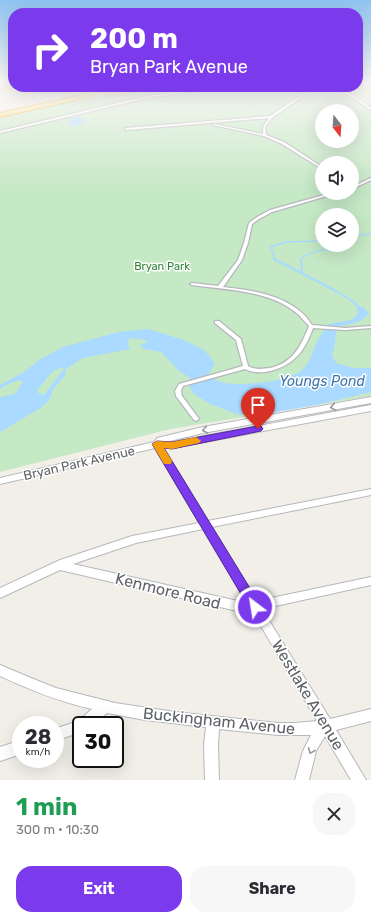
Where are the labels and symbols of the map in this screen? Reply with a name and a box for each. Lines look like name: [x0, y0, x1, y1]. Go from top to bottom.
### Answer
north arrow: [315, 104, 359, 148]
park label: Bryan Park: [134, 260, 190, 273]
water label: Youngs Pond: [279, 373, 365, 390]
pin: [241, 388, 275, 429]
one-way arrow: [329, 402, 336, 411]
one-way arrow: [201, 425, 208, 433]
street label: Bryan Park Avenue: [22, 443, 136, 483]
street label: Kenmore Road: [113, 569, 223, 613]
position arrow: [234, 586, 276, 628]
street label: Westlake Avenue: [268, 637, 348, 753]
street label: Buckingham Avenue: [142, 704, 296, 738]
speed limit sign: 30: [72, 716, 124, 768]
one-way arrow: [307, 747, 315, 754]

